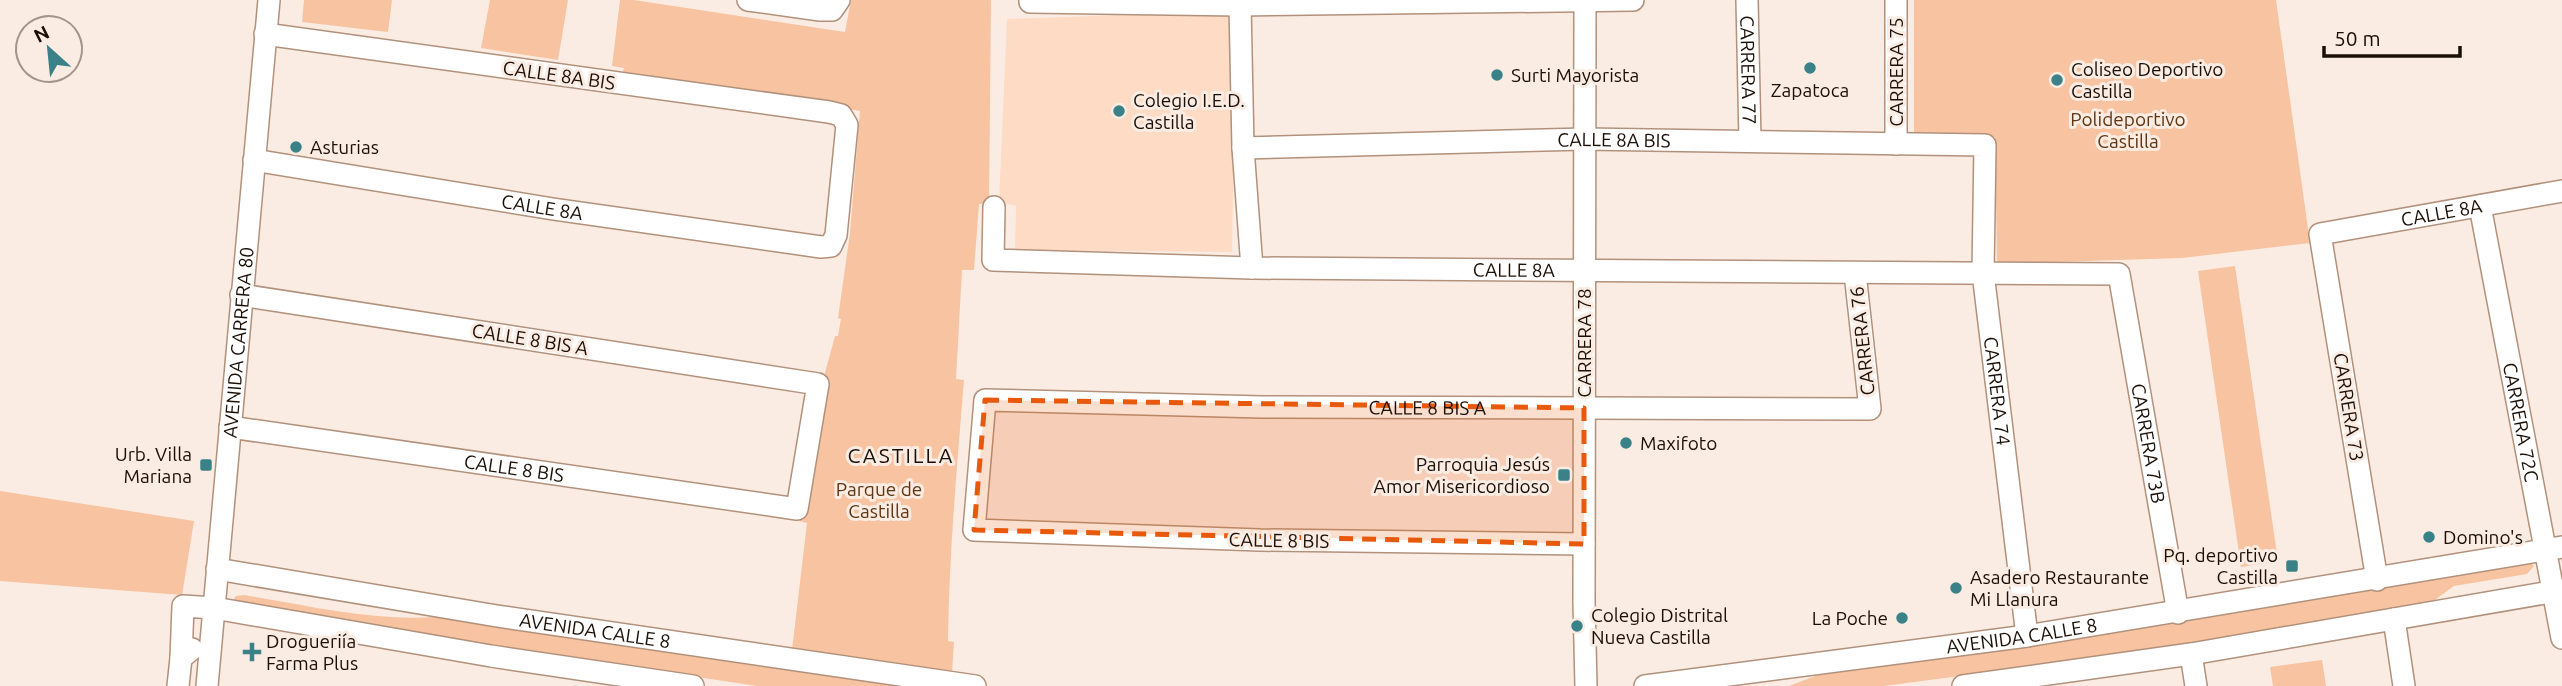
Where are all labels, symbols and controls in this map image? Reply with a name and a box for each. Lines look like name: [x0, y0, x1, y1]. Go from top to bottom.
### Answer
north arrow: [14, 14, 84, 84]
scale bar: [2324, 14, 2460, 58]
street label: CARRERA 77: [1736, 15, 1761, 125]
street label: CARRERA 75: [1885, 17, 1907, 127]
text: N: [30, 21, 53, 47]
text: 50 m: [2334, 26, 2381, 50]
street label: CALLE 8A BIS: [501, 56, 617, 94]
place label: Coliseo Deportivo Castilla: [2071, 58, 2223, 102]
marker: Zapatoca: [1802, 60, 1818, 76]
place label: Surti Mayorista: [1511, 64, 1639, 86]
marker: Surti Mayorista: [1489, 67, 1505, 83]
marker: Coliseo Deportivo Castilla: [2049, 72, 2065, 88]
place label: Zapatoca: [1771, 79, 1849, 101]
place label: Colegio I.E.D. Castilla: [1133, 89, 1245, 133]
marker: Colegio I.E.D. Castilla: [1111, 103, 1127, 119]
park label: Polideportivo Castilla: [2070, 108, 2186, 152]
street label: CALLE 8A BIS: [1557, 128, 1671, 151]
place label: Asturias: [310, 136, 379, 158]
marker: Asturias: [288, 139, 304, 155]
street label: CALLE 8A: [500, 190, 585, 224]
street label: CALLE 8A: [2399, 194, 2484, 230]
street label: AVENIDA CARRERA 80: [218, 246, 258, 439]
street label: CALLE 8A: [1473, 259, 1556, 281]
street label: CARRERA 76: [1845, 285, 1879, 397]
street label: CARRERA 78: [1573, 288, 1595, 398]
street label: CALLE 8 BIS A: [470, 319, 590, 359]
street label: CARRERA 74: [1980, 335, 2015, 447]
street label: CARRERA 73: [2330, 351, 2368, 463]
street label: CARRERA 72C: [2499, 361, 2543, 484]
street label: CARRERA 73B: [2127, 382, 2170, 505]
street label: CALLE 8 BIS A: [1368, 396, 1487, 419]
place label: Maxifoto: [1640, 432, 1717, 454]
marker: Maxifoto: [1618, 435, 1634, 451]
place label: Urb. Villa Mariana: [115, 443, 192, 487]
district label: CASTILLA: [848, 443, 954, 467]
street label: CALLE 8 BIS: [463, 450, 566, 486]
place label: Parroquia Jesús Amor Misericordioso: [1374, 453, 1550, 497]
marker: Urb. Villa Mariana: [198, 457, 214, 473]
marker: Parroquia Jesús Amor Misericordioso: [1556, 467, 1572, 483]
park label: Parque de Castilla: [836, 478, 922, 522]
place label: Domino's: [2443, 526, 2523, 548]
street label: CALLE 8 BIS: [1228, 528, 1330, 552]
marker: Domino's: [2421, 529, 2437, 545]
place label: Pq. deportivo Castilla: [2163, 544, 2278, 588]
marker: Pq. deportivo Castilla: [2284, 558, 2300, 574]
place label: Asadero Restaurante Mi Llanura: [1970, 566, 2149, 610]
marker: Asadero Restaurante Mi Llanura: [1948, 580, 1964, 596]
place label: Colegio Distrital Nueva Castilla: [1591, 604, 1728, 648]
place label: La Poche: [1812, 607, 1888, 629]
street label: AVENIDA CALLE 8: [518, 608, 672, 652]
marker: La Poche: [1894, 610, 1910, 626]
street label: AVENIDA CALLE 8: [1945, 614, 2099, 657]
marker: Colegio Distrital Nueva Castilla: [1569, 618, 1585, 634]
place label: Drogueriía Farma Plus: [266, 630, 358, 674]
marker: Drogueriía Farma Plus: [244, 644, 260, 660]

